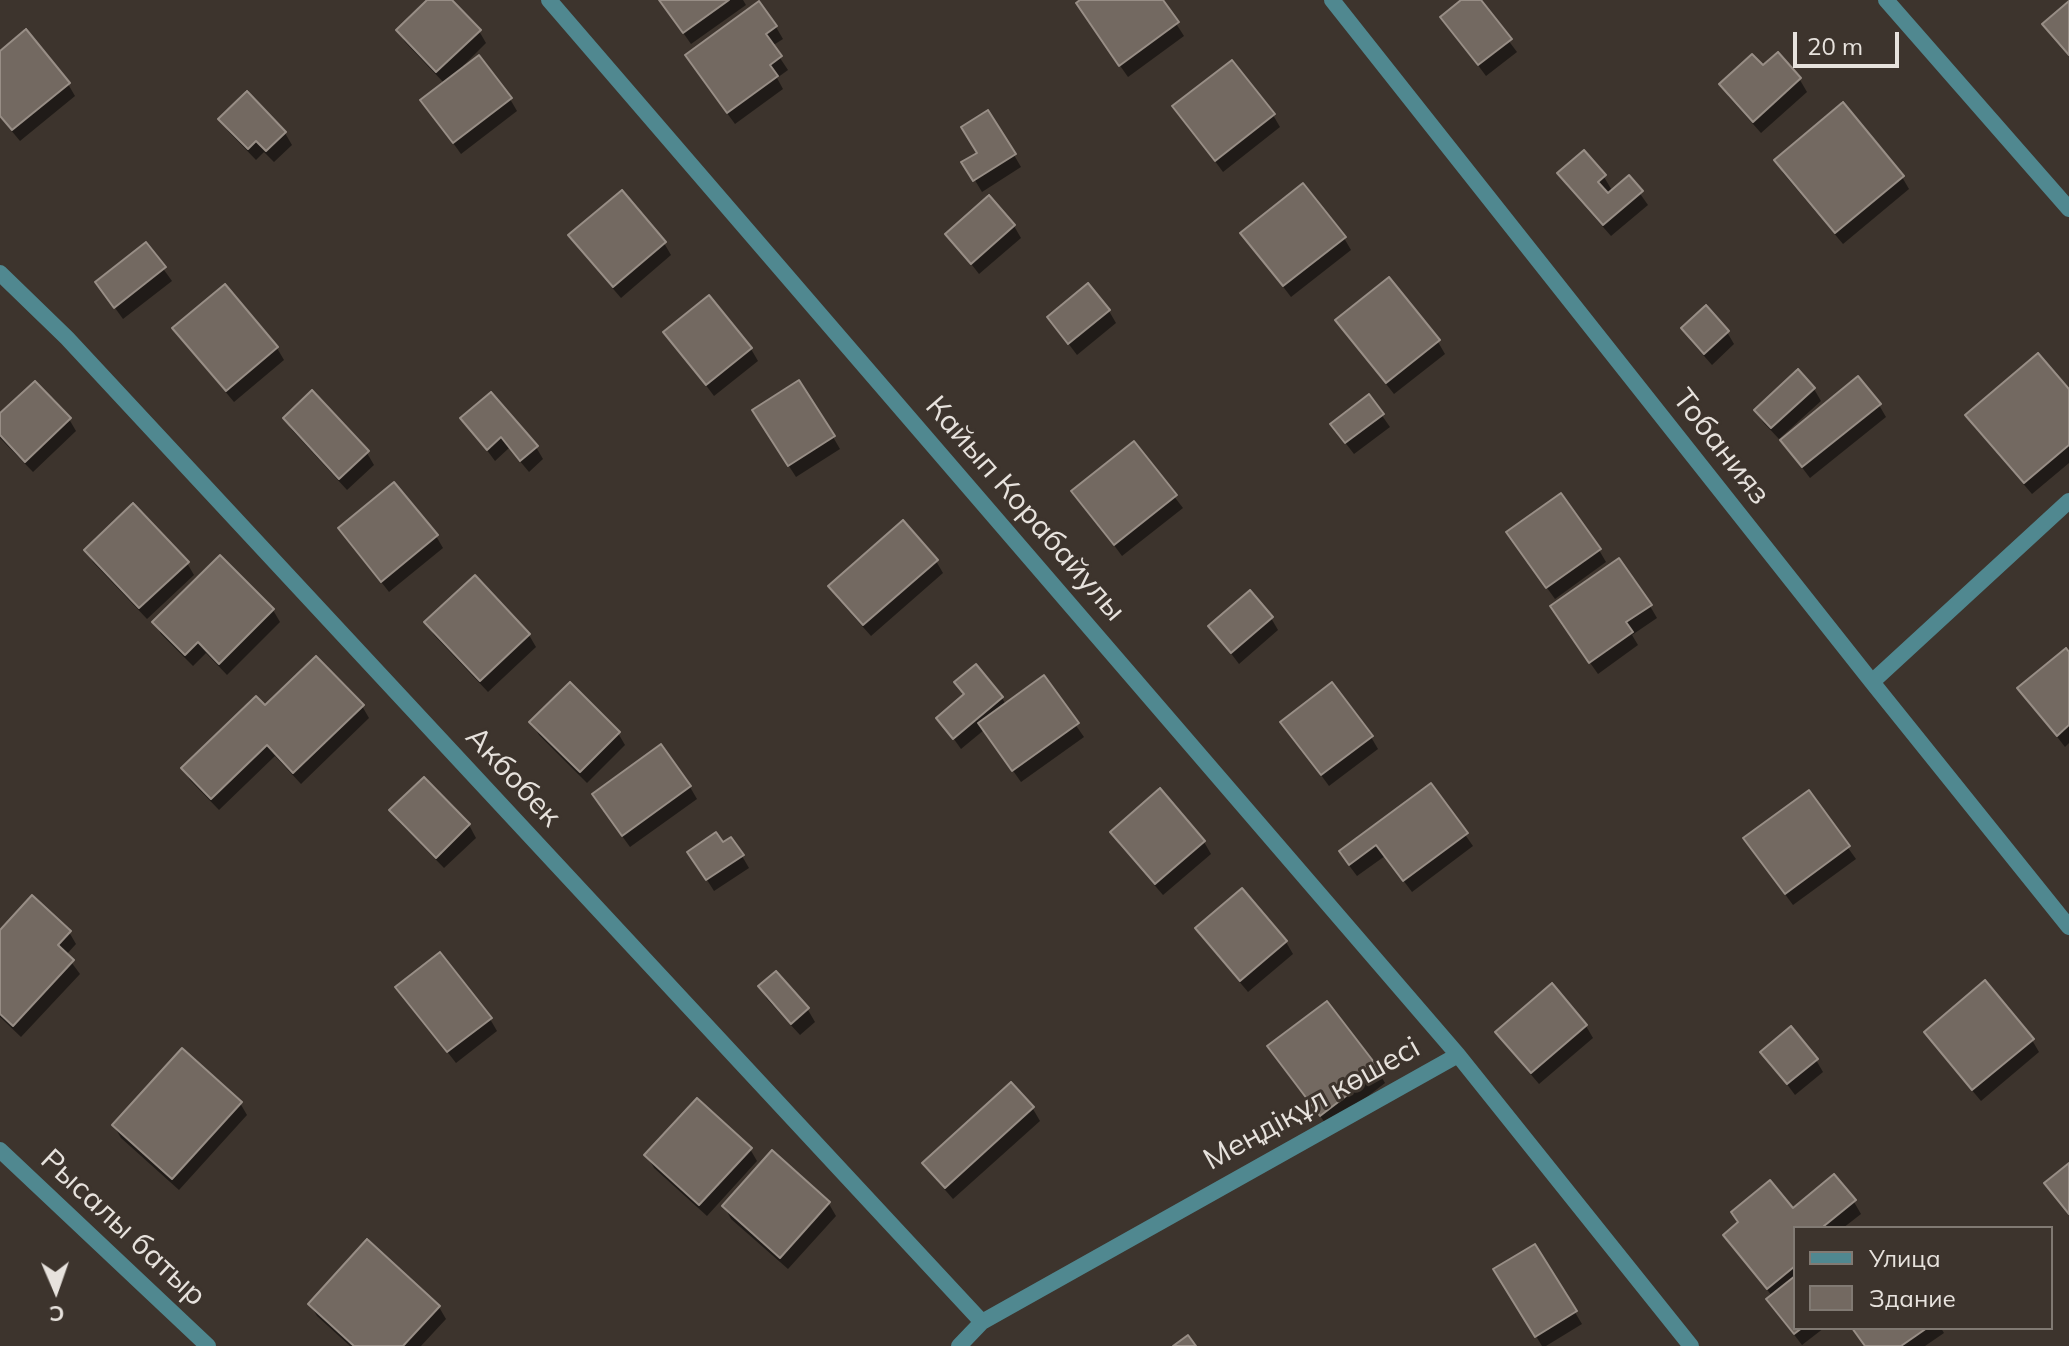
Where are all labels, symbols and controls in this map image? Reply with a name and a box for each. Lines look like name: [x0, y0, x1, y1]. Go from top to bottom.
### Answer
scale bar: [1797, 16, 1903, 66]
text: 20 m: [1807, 31, 1863, 61]
street label: Тобанияз: [1665, 382, 1777, 512]
street label: Кайып Корабайулы: [918, 389, 1132, 629]
street label: Акбобек: [458, 720, 568, 834]
street label: Меңдіқұл көшесі: [1198, 1030, 1426, 1178]
street label: Рысалы батыр: [33, 1142, 213, 1314]
legend: [1793, 1226, 2053, 1330]
text: Улица: [1869, 1243, 1941, 1273]
north arrow: [16, 1250, 96, 1330]
text: Здание: [1869, 1283, 1956, 1313]
text: С: [49, 1300, 65, 1328]

